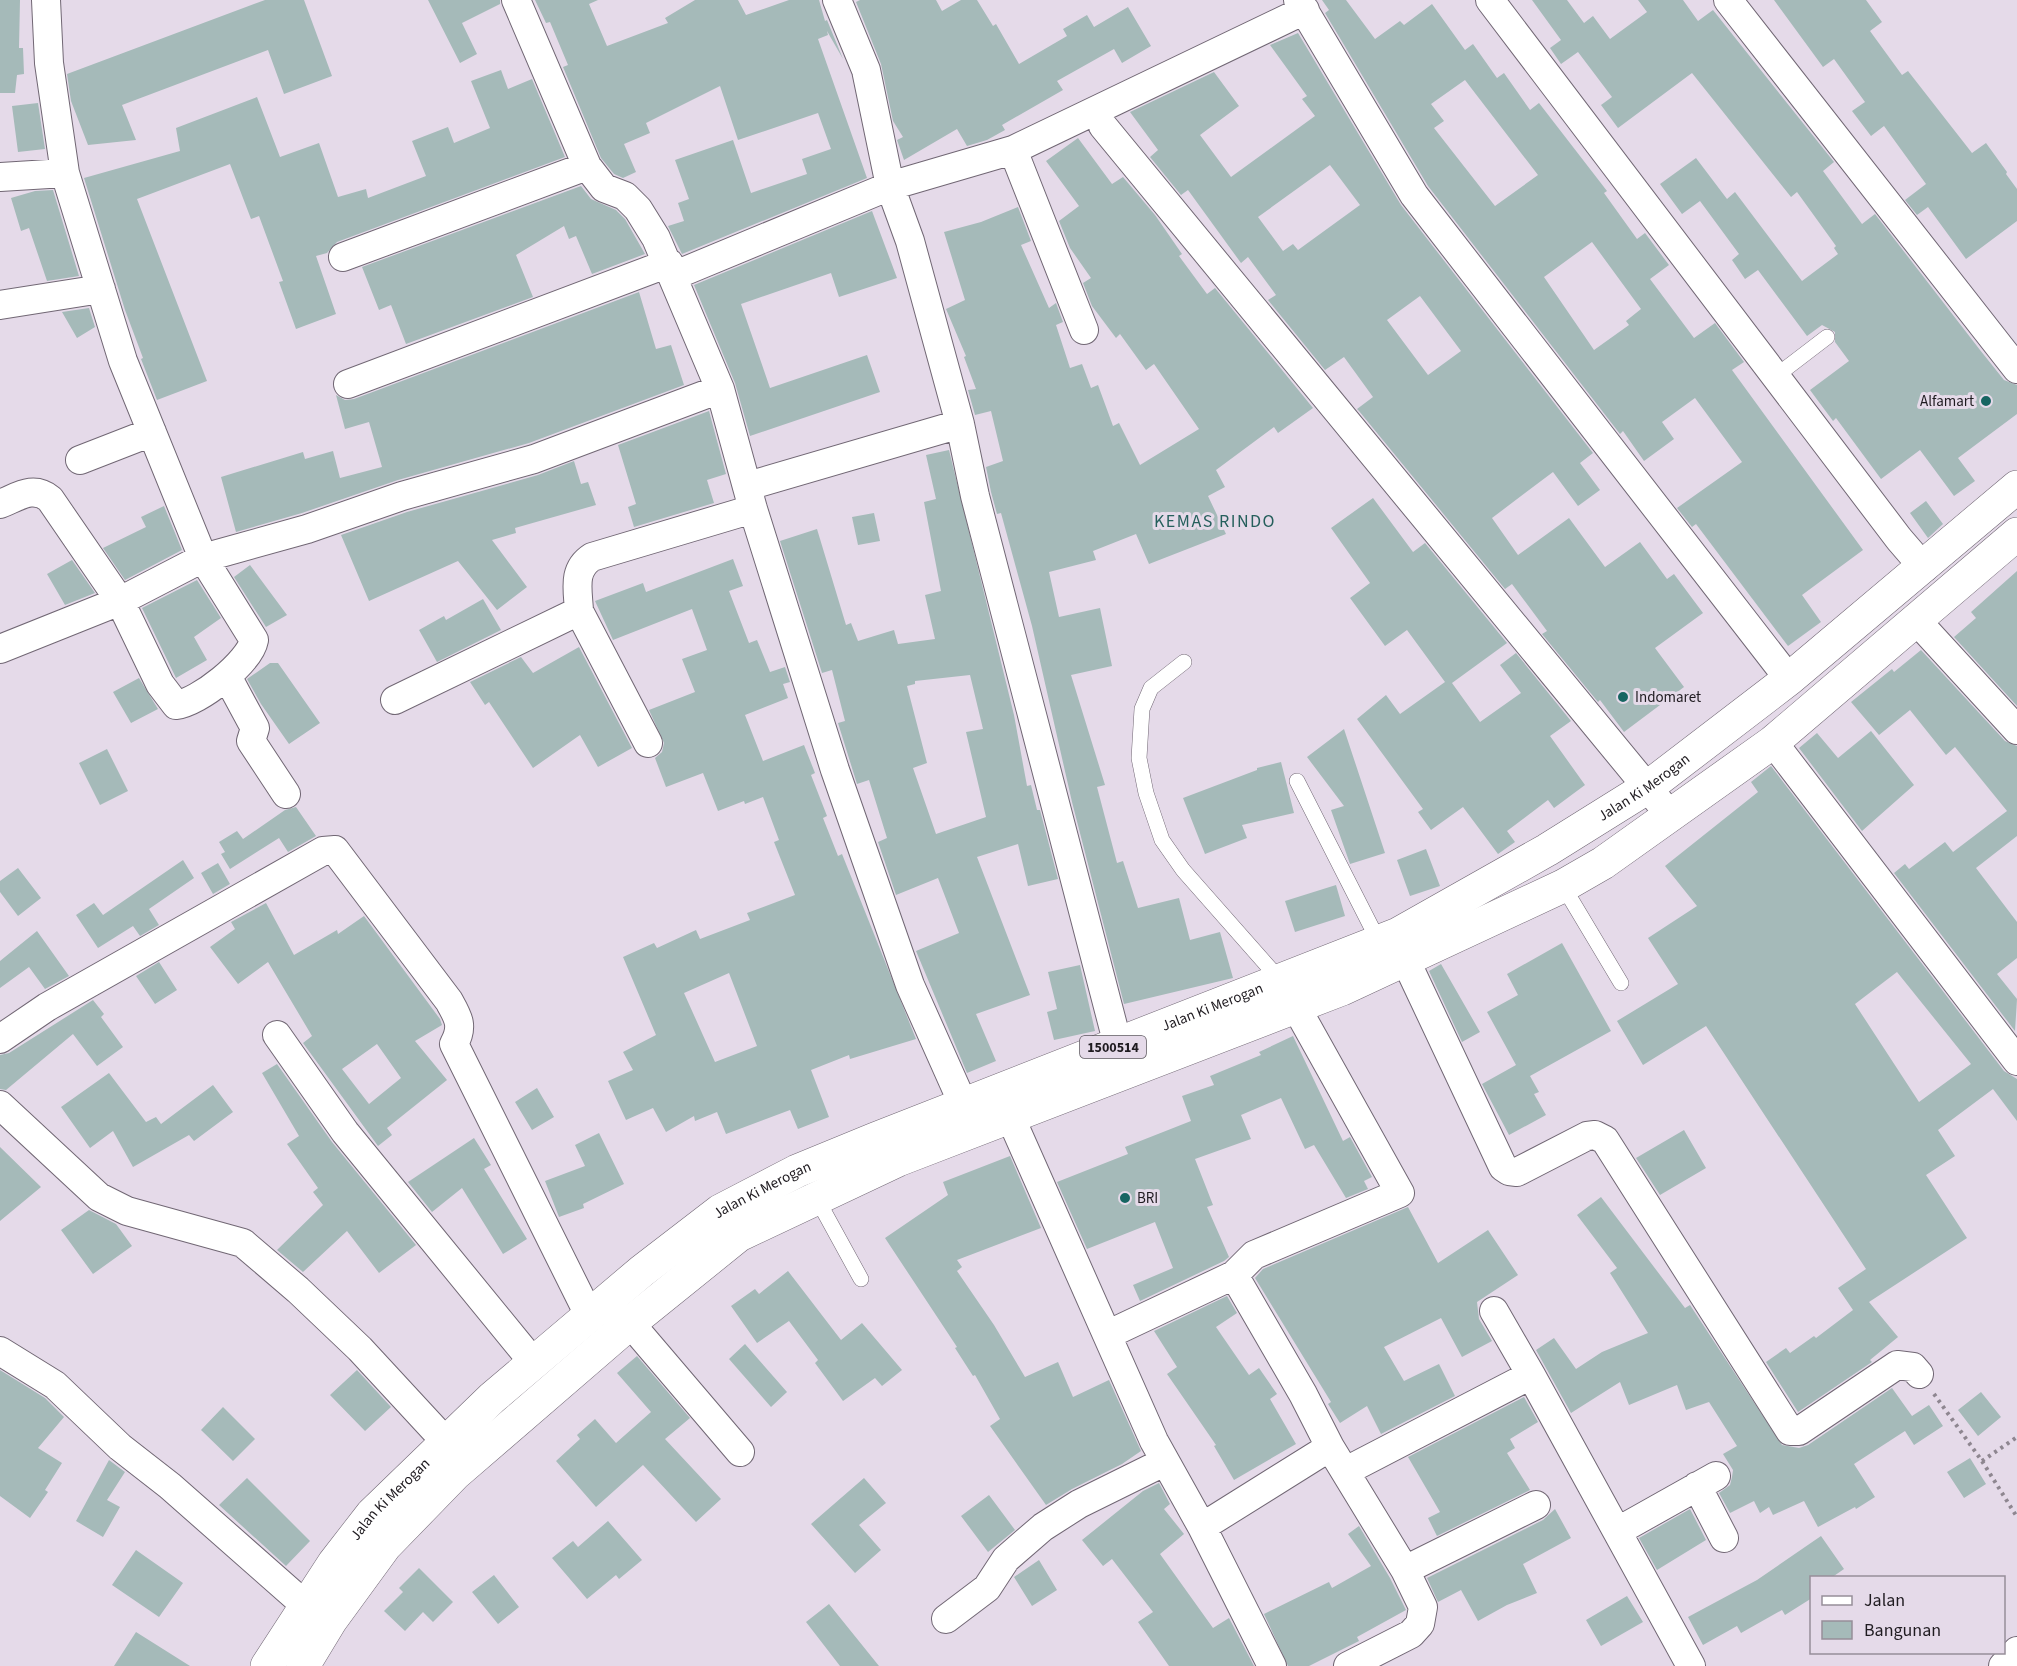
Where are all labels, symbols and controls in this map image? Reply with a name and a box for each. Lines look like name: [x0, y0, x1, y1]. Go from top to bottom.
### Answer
place label: Alfamart: [1920, 391, 1974, 412]
marker: Alfamart: [1979, 394, 1993, 408]
district label: KEMAS RINDO: [1154, 509, 1276, 534]
place label: Indomaret: [1635, 687, 1701, 708]
marker: Indomaret: [1616, 690, 1630, 704]
street label: Jalan Ki Merogan: [1594, 749, 1694, 827]
street label: Jalan Ki Merogan: [1159, 978, 1266, 1037]
road number: 1500514: [1080, 1036, 1146, 1058]
street label: Jalan Ki Merogan: [709, 1156, 814, 1224]
place label: BRI: [1137, 1188, 1158, 1209]
marker: BRI: [1118, 1191, 1132, 1205]
street label: Jalan Ki Merogan: [345, 1453, 435, 1545]
legend: [1810, 1576, 2005, 1654]
text: Jalan: [1864, 1588, 1905, 1613]
text: Bangunan: [1864, 1618, 1941, 1643]

